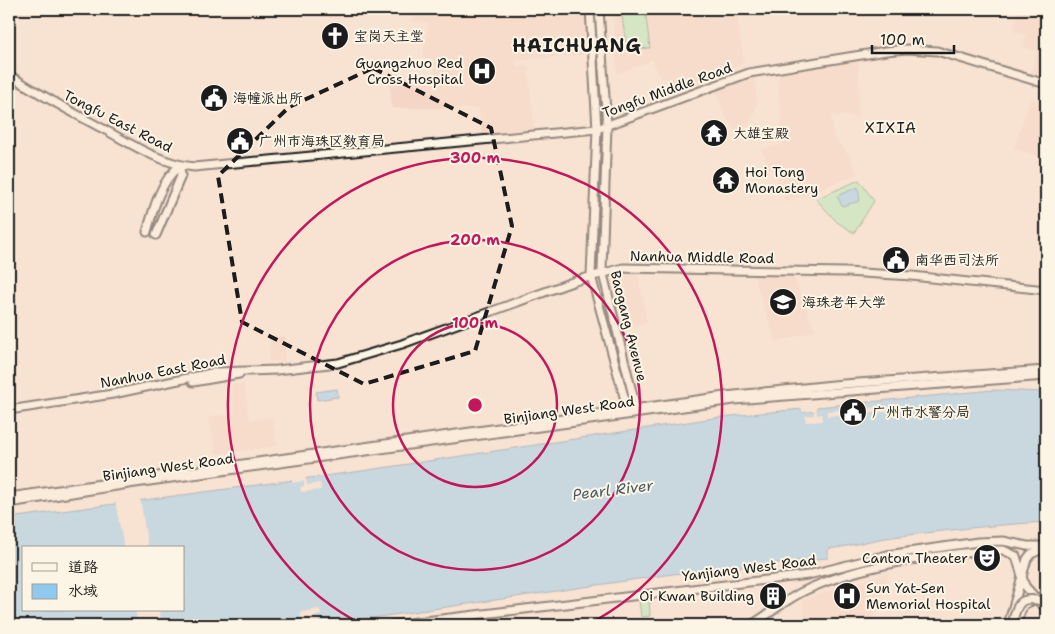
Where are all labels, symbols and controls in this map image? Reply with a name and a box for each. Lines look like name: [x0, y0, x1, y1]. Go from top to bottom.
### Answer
church icon: 宝岗天主堂: [320, 21, 350, 51]
scale bar: [872, 22, 955, 54]
place label: 宝岗天主堂: [354, 27, 424, 45]
text: 100 m: [880, 30, 925, 50]
district label: HAICHUANG: [512, 33, 642, 58]
place label: Guangzhuo Red Cross Hospital: [355, 54, 464, 88]
hospital icon: Guangzhuo Red Cross Hospital: [467, 56, 497, 86]
street label: Tongfu Middle Road: [600, 58, 734, 122]
public building icon: 海幢派出所: [199, 83, 229, 113]
street label: Tongfu East Road: [60, 86, 176, 156]
place label: 海幢派出所: [233, 89, 303, 107]
temple icon: 大雄宝殿: [699, 118, 729, 148]
district label: XIXIA: [865, 118, 917, 138]
place label: 大雄宝殿: [733, 124, 789, 142]
public building icon: 广州市海珠区教育局: [225, 126, 255, 156]
place label: 广州市海珠区教育局: [259, 132, 385, 150]
text: 300 m: [450, 148, 500, 168]
place label: Hoi Tong Monastery: [745, 163, 818, 197]
temple icon: Hoi Tong Monastery: [711, 165, 741, 195]
text: 200 m: [450, 230, 500, 250]
public building icon: 南华西司法所: [881, 245, 911, 275]
street label: Nanhua Middle Road: [630, 247, 774, 267]
place label: 南华西司法所: [915, 251, 999, 269]
street label: Baogang Avenue: [607, 269, 651, 383]
school or university icon: 海珠老年大学: [768, 287, 798, 317]
place label: 海珠老年大学: [802, 293, 886, 311]
text: 100 m: [452, 313, 498, 333]
street label: Nanhua East Road: [99, 350, 227, 392]
street label: Binjiang West Road: [502, 392, 636, 428]
centre of rings: [466, 396, 484, 414]
public building icon: 广州市水警分局: [838, 397, 868, 427]
place label: 广州市水警分局: [872, 403, 970, 421]
street label: Binjiang West Road: [101, 449, 235, 485]
water label: Pearl River: [572, 475, 655, 505]
theatre icon: Canton Theater: [972, 543, 1002, 573]
legend: [22, 546, 185, 612]
place label: Canton Theater: [862, 549, 968, 567]
street label: Yanjiang West Road: [681, 551, 817, 585]
text: 道路: [68, 557, 98, 577]
place label: Sun Yat-Sen Memorial Hospital: [866, 579, 991, 613]
text: 水域: [68, 581, 98, 601]
building icon: Oi Kwan Building: [758, 581, 788, 611]
hospital icon: Sun Yat-Sen Memorial Hospital: [832, 581, 862, 611]
place label: Oi Kwan Building: [639, 587, 754, 605]

